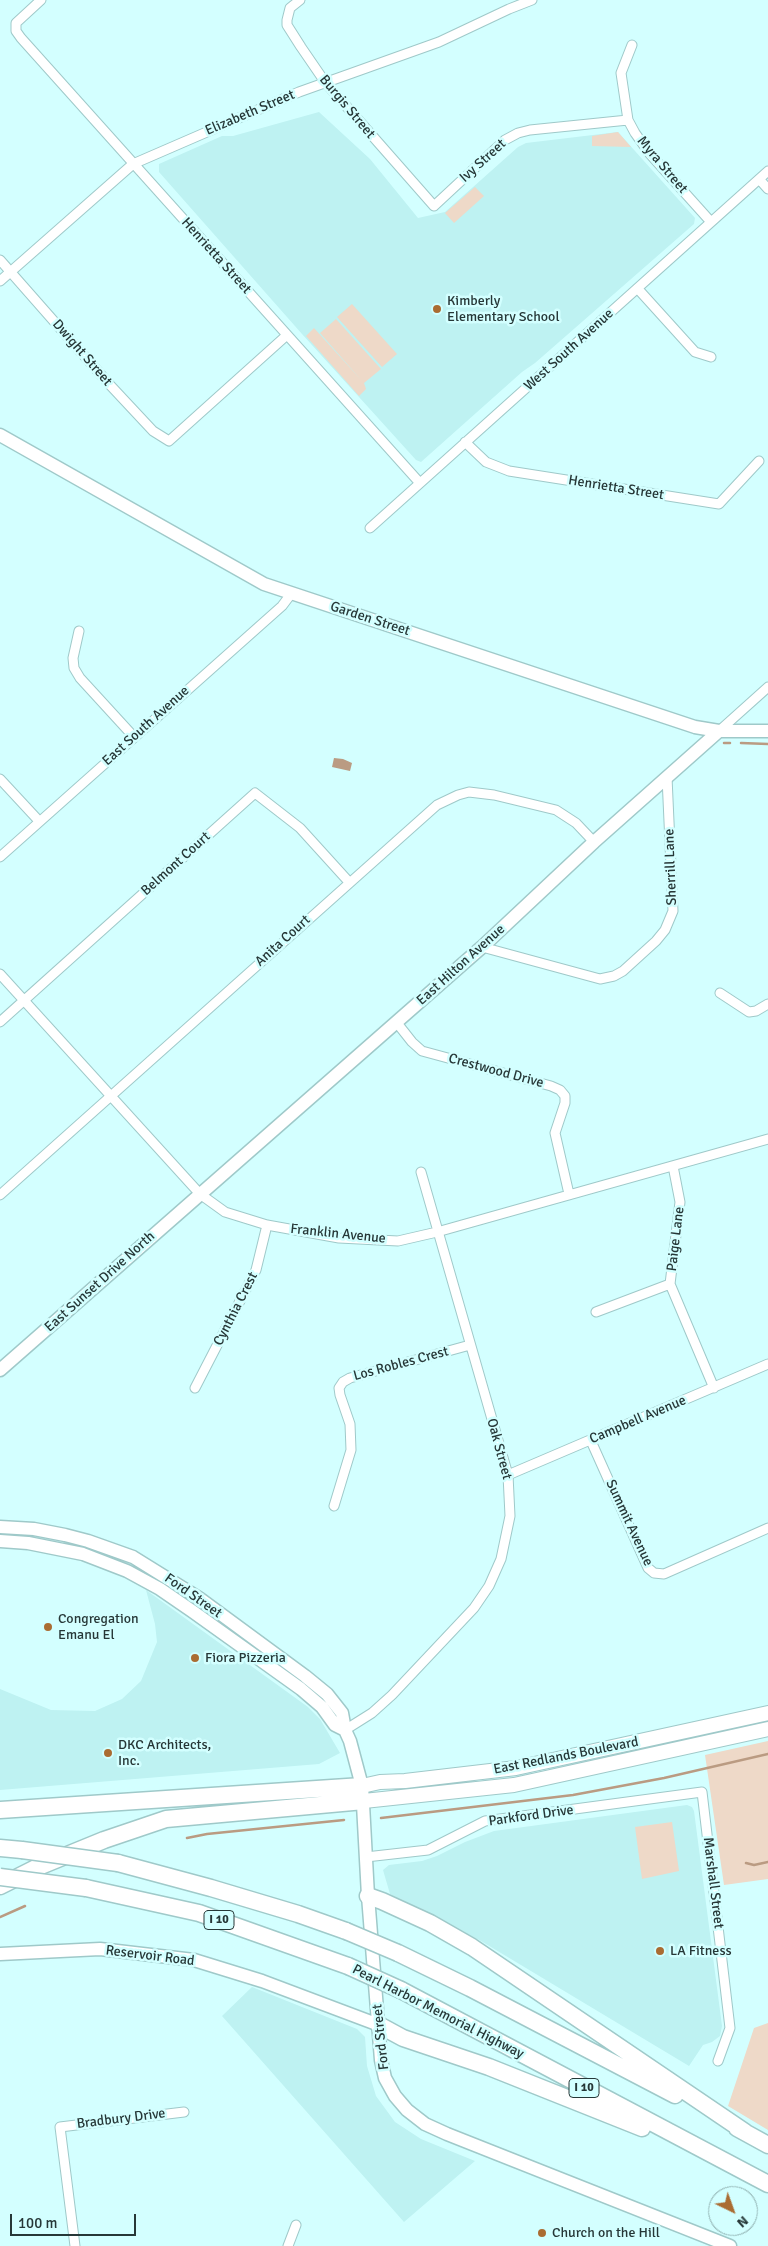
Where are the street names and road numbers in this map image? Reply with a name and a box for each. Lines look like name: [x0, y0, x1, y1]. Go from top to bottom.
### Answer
street label: Burgis Street: [316, 72, 378, 142]
street label: Elizabeth Street: [203, 87, 297, 139]
street label: Myra Street: [633, 133, 691, 197]
street label: Ivy Street: [456, 136, 510, 186]
street label: Henrietta Street: [177, 214, 255, 298]
street label: West South Avenue: [521, 305, 617, 395]
street label: Dwight Street: [49, 316, 115, 390]
street label: Henrietta Street: [567, 472, 665, 504]
street label: Garden Street: [328, 598, 412, 640]
street label: East South Avenue: [99, 683, 193, 769]
street label: Sherrill Lane: [661, 828, 681, 906]
street label: Belmont Court: [138, 829, 214, 899]
street label: Anita Court: [252, 912, 314, 970]
street label: East Hilton Avenue: [414, 921, 508, 1009]
street label: Crestwood Drive: [447, 1050, 545, 1092]
street label: Paige Lane: [664, 1206, 688, 1272]
street label: Franklin Avenue: [289, 1221, 387, 1247]
street label: East Sunset Drive North: [41, 1228, 159, 1336]
street label: Cynthia Crest: [210, 1269, 262, 1349]
street label: Los Robles Crest: [352, 1343, 450, 1385]
street label: Campbell Avenue: [587, 1392, 689, 1448]
street label: Oak Street: [483, 1417, 515, 1481]
street label: Summit Avenue: [602, 1477, 656, 1569]
street label: Ford Street: [161, 1570, 225, 1622]
street label: East Redlands Boulevard: [492, 1734, 640, 1778]
street label: Parkford Drive: [487, 1802, 575, 1830]
street label: Marshall Street: [699, 1836, 727, 1930]
road number: I 10: [204, 1910, 234, 1930]
street label: Reservoir Road: [105, 1942, 195, 1970]
street label: Pearl Harbor Memorial Highway: [349, 1961, 527, 2063]
street label: Ford Street: [369, 2003, 393, 2071]
road number: I 10: [569, 2078, 599, 2098]
street label: Bradbury Drive: [76, 2105, 166, 2133]

